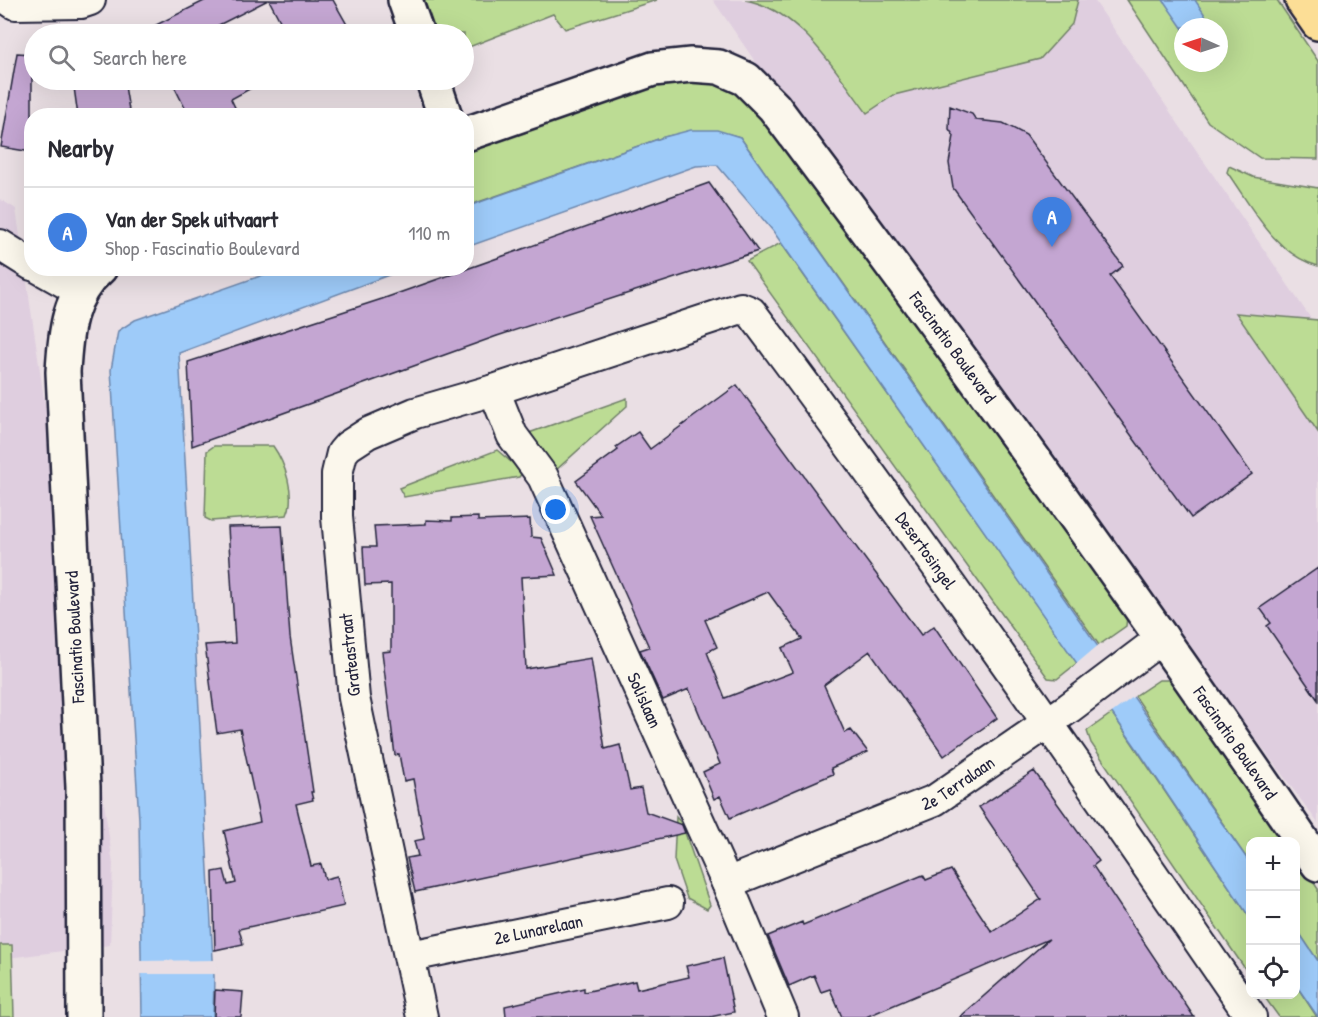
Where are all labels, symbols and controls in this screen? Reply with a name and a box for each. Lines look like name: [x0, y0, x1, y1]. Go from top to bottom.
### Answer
north arrow: [1174, 18, 1228, 72]
search box: [24, 24, 474, 90]
icon: search: [45, 41, 78, 74]
text: Search here: [93, 42, 187, 72]
text: Nearby: [48, 130, 114, 165]
pin: A: [1032, 198, 1072, 247]
text: Van der Spek uitvaart: [105, 204, 278, 234]
text: A: [63, 219, 72, 246]
text: 110 m: [408, 219, 450, 246]
text: Shop · Fascinatio Boulevard: [105, 234, 299, 261]
street label: Fascinatio Boulevard: [903, 286, 1002, 408]
your location: [541, 495, 570, 524]
street label: Desertosingel: [890, 507, 963, 594]
street label: Fascinatio Boulevard: [59, 570, 90, 705]
street label: Grateastraat: [333, 611, 366, 698]
street label: Solislaan: [621, 669, 668, 732]
street label: Fascinatio Boulevard: [1187, 680, 1283, 804]
street label: 2e Terralaan: [918, 750, 999, 816]
map controls: [1246, 837, 1300, 999]
button: +: [1246, 837, 1300, 891]
button: −: [1246, 891, 1300, 945]
street label: 2e Lunarelaan: [492, 908, 585, 951]
button: locate: [1246, 945, 1300, 999]

